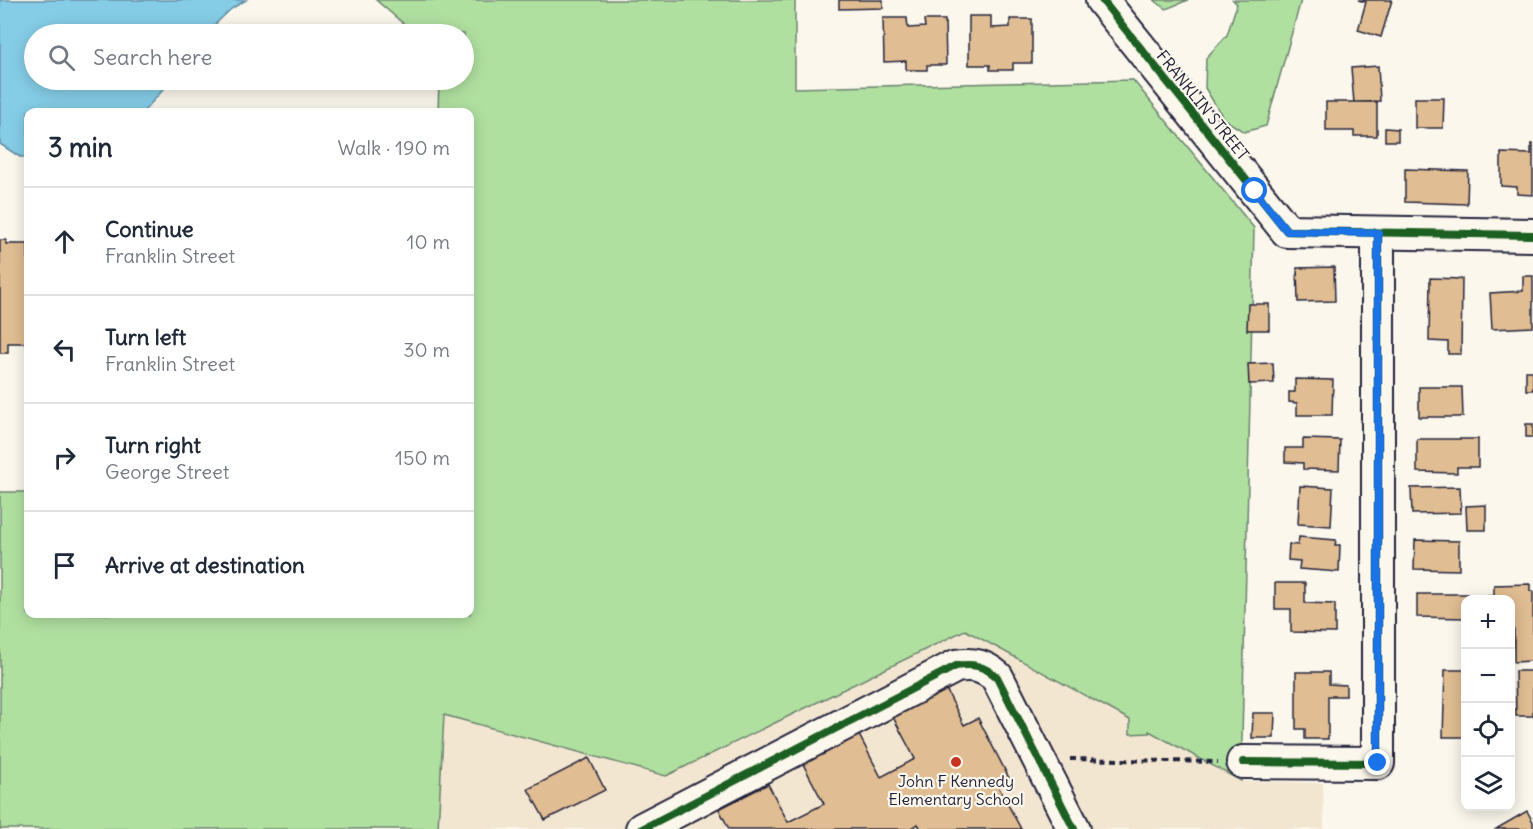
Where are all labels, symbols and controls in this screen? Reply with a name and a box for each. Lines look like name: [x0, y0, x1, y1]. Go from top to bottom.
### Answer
search box: [24, 24, 474, 90]
icon: search: [45, 41, 78, 74]
text: Search here: [93, 43, 212, 71]
street label: FRANKLIN STREET: [1153, 46, 1253, 164]
text: 3 min: [48, 131, 113, 164]
text: Walk · 190 m: [338, 135, 450, 160]
route start: [1241, 177, 1267, 203]
text: Continue: [105, 215, 194, 243]
icon: ahead: [48, 225, 81, 258]
text: 10 m: [407, 229, 450, 254]
text: Franklin Street: [105, 243, 235, 268]
text: Turn left: [105, 323, 186, 351]
icon: left: [48, 333, 81, 366]
text: 30 m: [403, 337, 450, 362]
text: Franklin Street: [105, 351, 235, 376]
text: Turn right: [105, 431, 201, 459]
icon: right: [48, 441, 81, 474]
text: 150 m: [395, 445, 450, 470]
text: George Street: [105, 459, 229, 484]
icon: arrive: [48, 549, 81, 582]
text: Arrive at destination: [105, 551, 305, 579]
map controls: [1461, 595, 1515, 811]
button: +: [1461, 595, 1515, 649]
button: −: [1461, 649, 1515, 703]
button: locate: [1461, 703, 1515, 757]
route end: [1364, 749, 1390, 775]
marker: John F Kennedy Elementary School: [949, 755, 963, 769]
button: layers: [1461, 757, 1515, 811]
place label: John F Kennedy Elementary School: [888, 771, 1024, 809]

